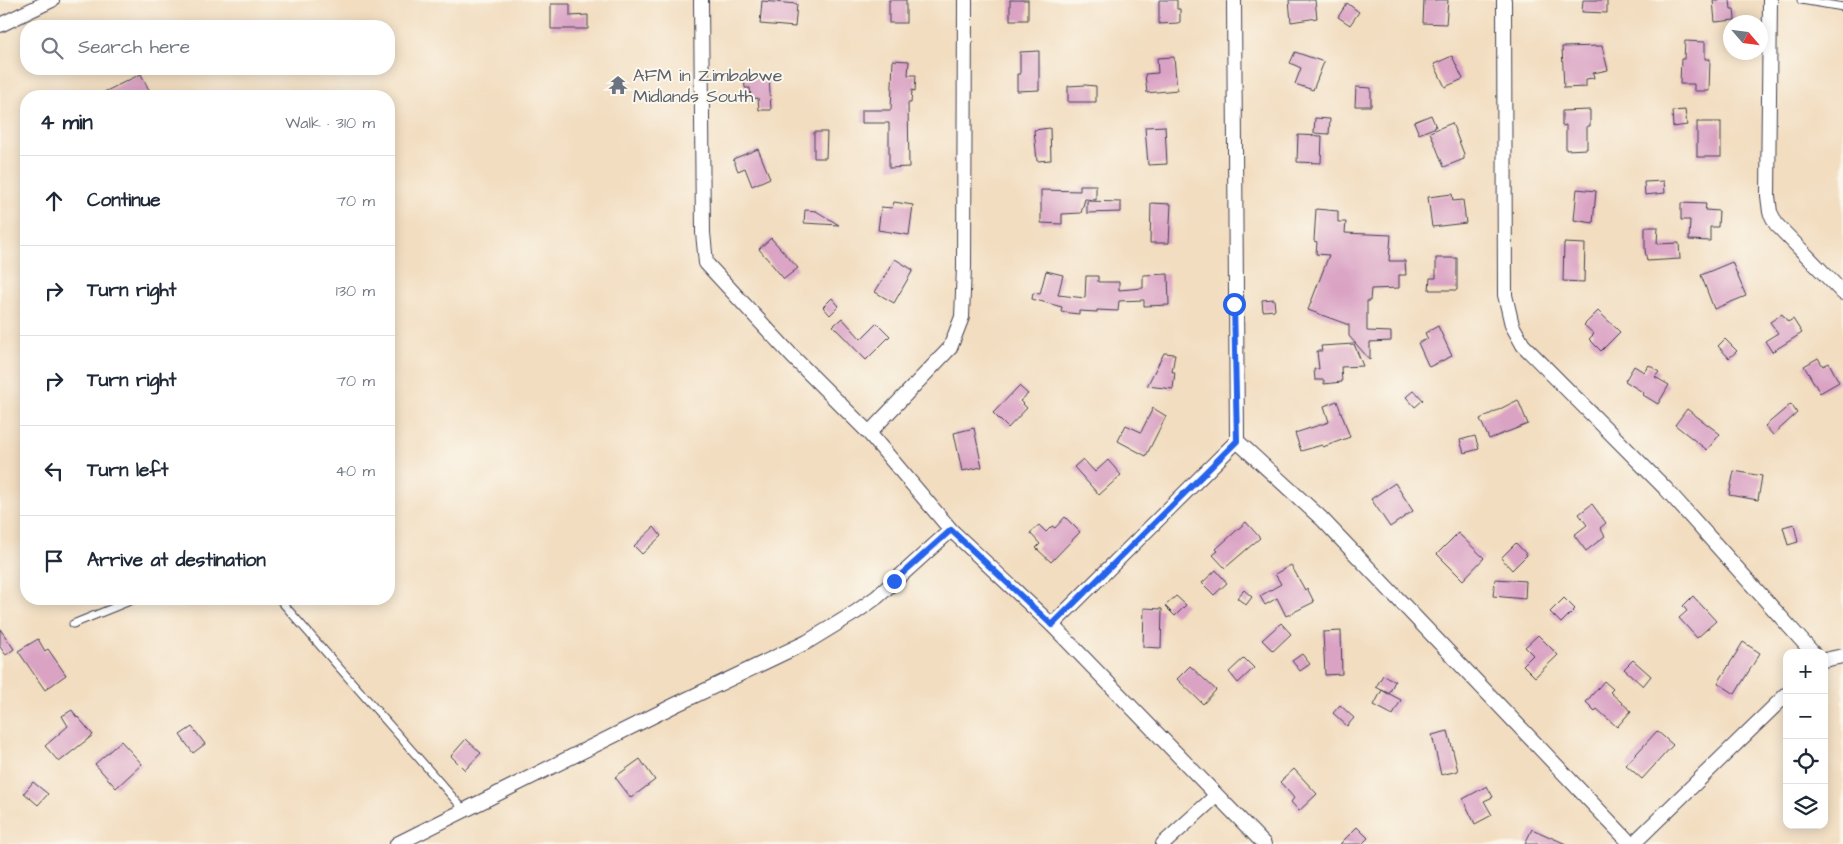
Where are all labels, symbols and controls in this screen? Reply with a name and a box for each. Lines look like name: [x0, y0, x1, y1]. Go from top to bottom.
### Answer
north arrow: [1723, 15, 1768, 60]
search box: [20, 20, 395, 75]
icon: search: [38, 34, 66, 62]
text: Search here: [78, 34, 190, 61]
place label: AFM in Zimbabwe Midlands South: [633, 63, 783, 109]
temple icon: AFM in Zimbabwe Midlands South: [607, 74, 629, 96]
text: 4 min: [40, 108, 93, 137]
text: Walk · 310 m: [285, 112, 375, 134]
icon: ahead: [40, 187, 68, 215]
text: Continue: [87, 187, 161, 214]
text: 70 m: [336, 190, 375, 212]
icon: right: [40, 277, 68, 305]
text: Turn right: [87, 277, 176, 304]
text: 130 m: [336, 280, 375, 302]
route start: [1223, 293, 1246, 316]
icon: right: [40, 367, 68, 395]
text: Turn right: [87, 367, 176, 394]
text: 70 m: [336, 370, 375, 392]
icon: left: [40, 457, 68, 485]
text: Turn left: [87, 457, 168, 484]
text: 40 m: [335, 460, 375, 482]
icon: arrive: [40, 547, 68, 575]
text: Arrive at destination: [87, 547, 266, 574]
route end: [883, 570, 906, 593]
map controls: [1783, 649, 1828, 829]
button: +: [1783, 649, 1828, 694]
button: −: [1783, 694, 1828, 739]
button: locate: [1783, 739, 1828, 784]
button: layers: [1783, 784, 1828, 829]

